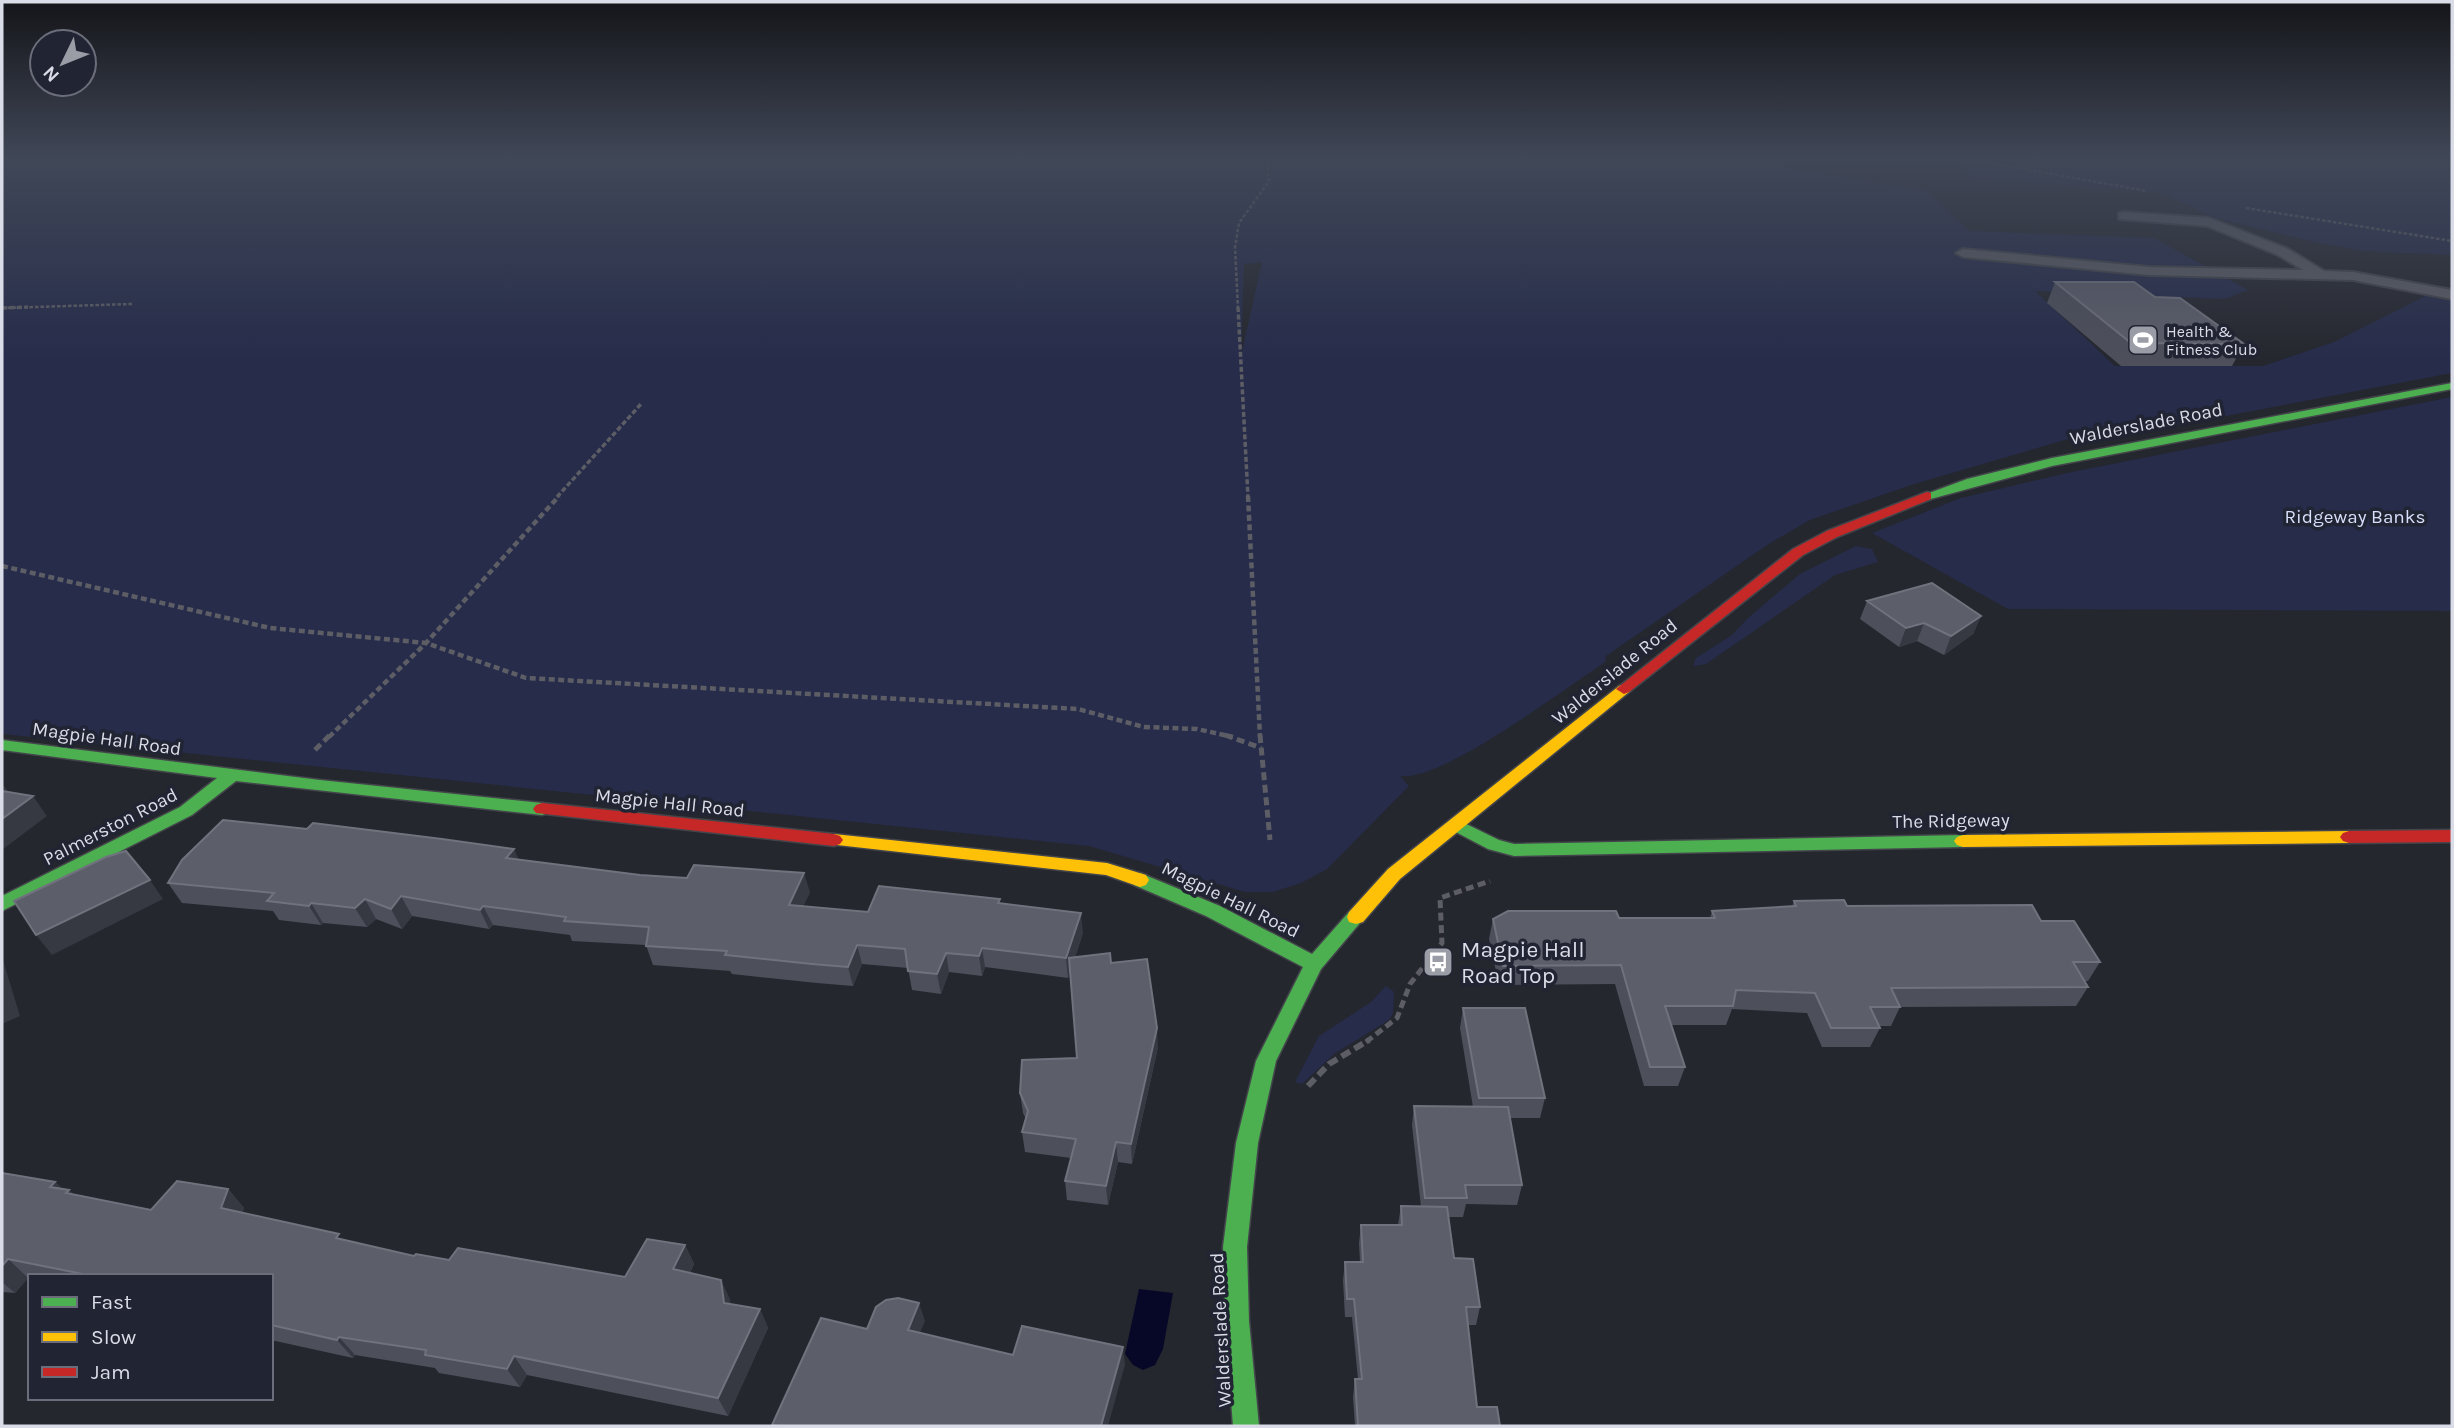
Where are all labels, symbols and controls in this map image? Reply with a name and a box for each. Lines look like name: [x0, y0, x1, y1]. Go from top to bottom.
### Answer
north arrow: [28, 28, 98, 98]
text: N: [39, 61, 64, 86]
place label: Health & Fitness Club: [2166, 322, 2257, 359]
sports icon: Health & Fitness Club: [2126, 323, 2160, 357]
street label: Walderslade Road: [2068, 398, 2224, 450]
park label: Ridgeway Banks: [2284, 506, 2426, 528]
street label: Walderslade Road: [1547, 614, 1682, 729]
street label: Magpie Hall Road: [31, 718, 183, 760]
street label: Palmerston Road: [40, 784, 181, 870]
street label: Magpie Hall Road: [594, 784, 746, 822]
street label: The Ridgeway: [1892, 809, 2010, 833]
street label: Magpie Hall Road: [1158, 857, 1303, 943]
place label: Magpie Hall Road Top: [1461, 936, 1585, 989]
bus stop icon: Magpie Hall Road Top: [1421, 945, 1455, 979]
street label: Walderslade Road: [1206, 1252, 1236, 1408]
legend: [28, 1274, 273, 1400]
text: Fast: [91, 1290, 132, 1314]
text: Slow: [91, 1325, 136, 1349]
text: Jam: [91, 1360, 131, 1384]

